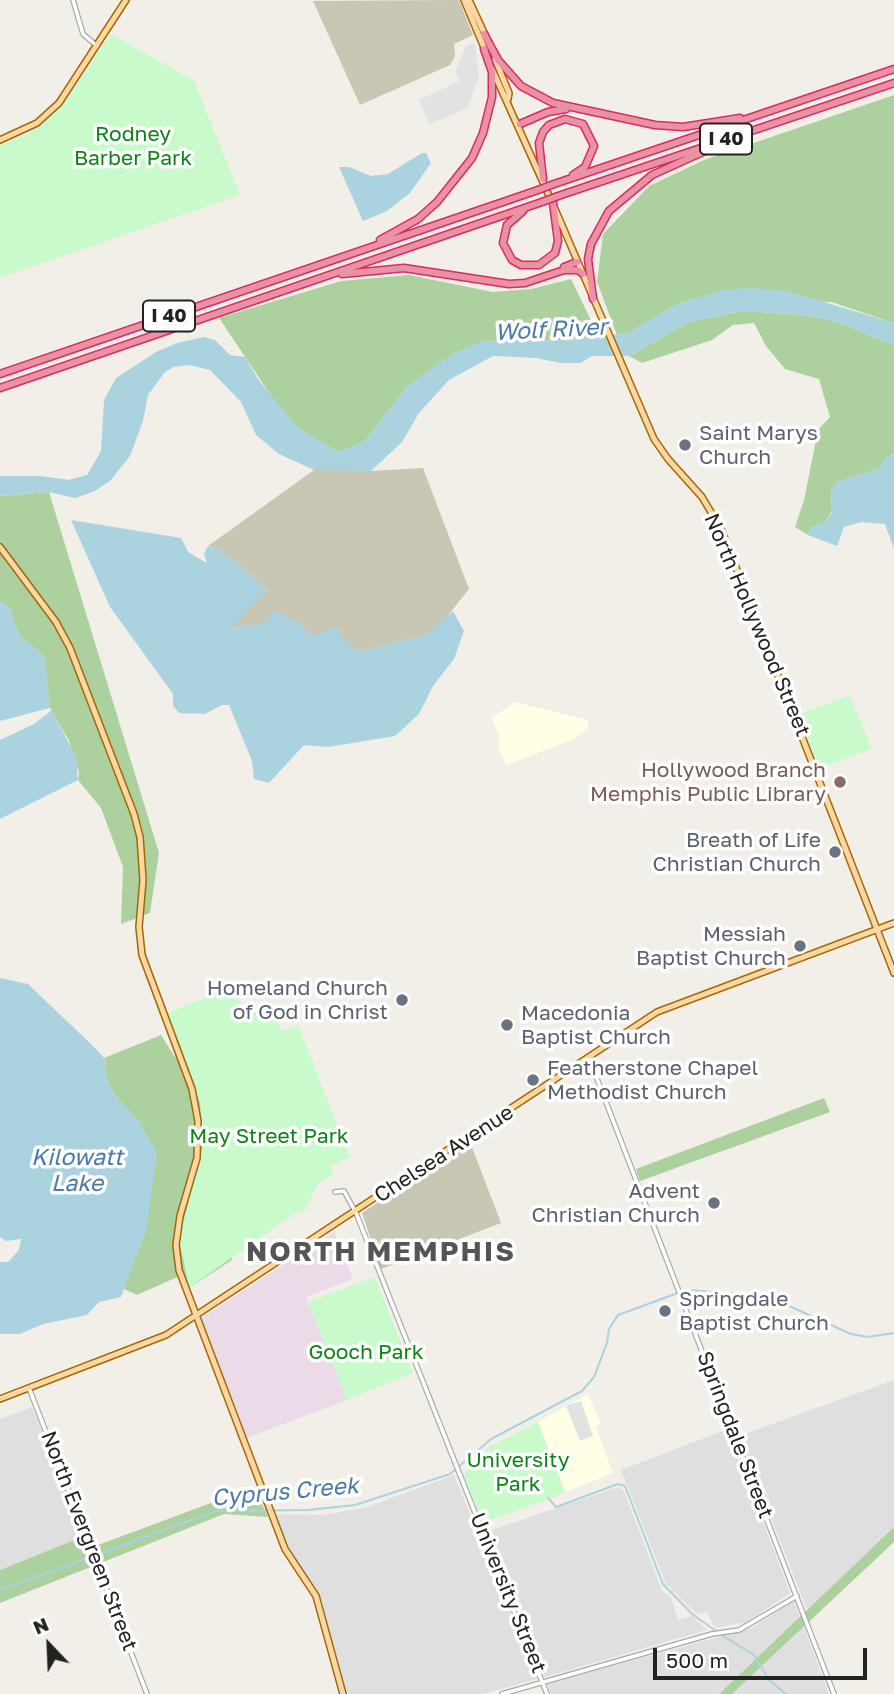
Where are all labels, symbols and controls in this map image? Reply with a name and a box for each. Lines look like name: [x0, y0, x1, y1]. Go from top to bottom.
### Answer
park label: Rodney Barber Park: [74, 121, 192, 171]
road number: I 40: [700, 124, 752, 154]
road number: I 40: [143, 300, 195, 332]
water label: Wolf River: [494, 313, 608, 347]
place label: Saint Marys Church: [699, 420, 818, 470]
marker: Saint Marys Church: [677, 437, 693, 453]
street label: North Hollywood Street: [699, 510, 815, 740]
place label: Hollywood Branch Memphis Public Library: [590, 757, 826, 807]
marker: Hollywood Branch Memphis Public Library: [832, 774, 848, 790]
place label: Breath of Life Christian Church: [653, 827, 821, 877]
marker: Breath of Life Christian Church: [827, 844, 843, 860]
place label: Messiah Baptist Church: [636, 921, 786, 971]
marker: Messiah Baptist Church: [792, 938, 808, 954]
place label: Homeland Church of God in Christ: [207, 975, 388, 1025]
marker: Homeland Church of God in Christ: [394, 992, 410, 1008]
place label: Macedonia Baptist Church: [521, 1000, 671, 1050]
marker: Macedonia Baptist Church: [499, 1017, 515, 1033]
place label: Featherstone Chapel Methodist Church: [547, 1055, 758, 1105]
marker: Featherstone Chapel Methodist Church: [525, 1072, 541, 1088]
street label: Chelsea Avenue: [370, 1100, 518, 1208]
park label: May Street Park: [189, 1123, 349, 1149]
water label: Kilowatt Lake: [31, 1144, 123, 1198]
place label: Advent Christian Church: [532, 1178, 700, 1228]
marker: Advent Christian Church: [706, 1195, 722, 1211]
district label: NORTH MEMPHIS: [248, 1235, 514, 1269]
place label: Springdale Baptist Church: [679, 1286, 829, 1336]
marker: Springdale Baptist Church: [657, 1303, 673, 1319]
park label: Gooch Park: [308, 1339, 424, 1365]
street label: Springdale Street: [692, 1348, 778, 1522]
street label: North Evergreen Street: [35, 1428, 143, 1654]
park label: University Park: [467, 1447, 569, 1497]
water label: Cyprus Creek: [210, 1472, 360, 1512]
street label: University Street: [464, 1509, 552, 1677]
north arrow: [14, 1610, 84, 1680]
scale bar: [656, 1634, 870, 1678]
text: 500 m: [666, 1647, 728, 1673]

